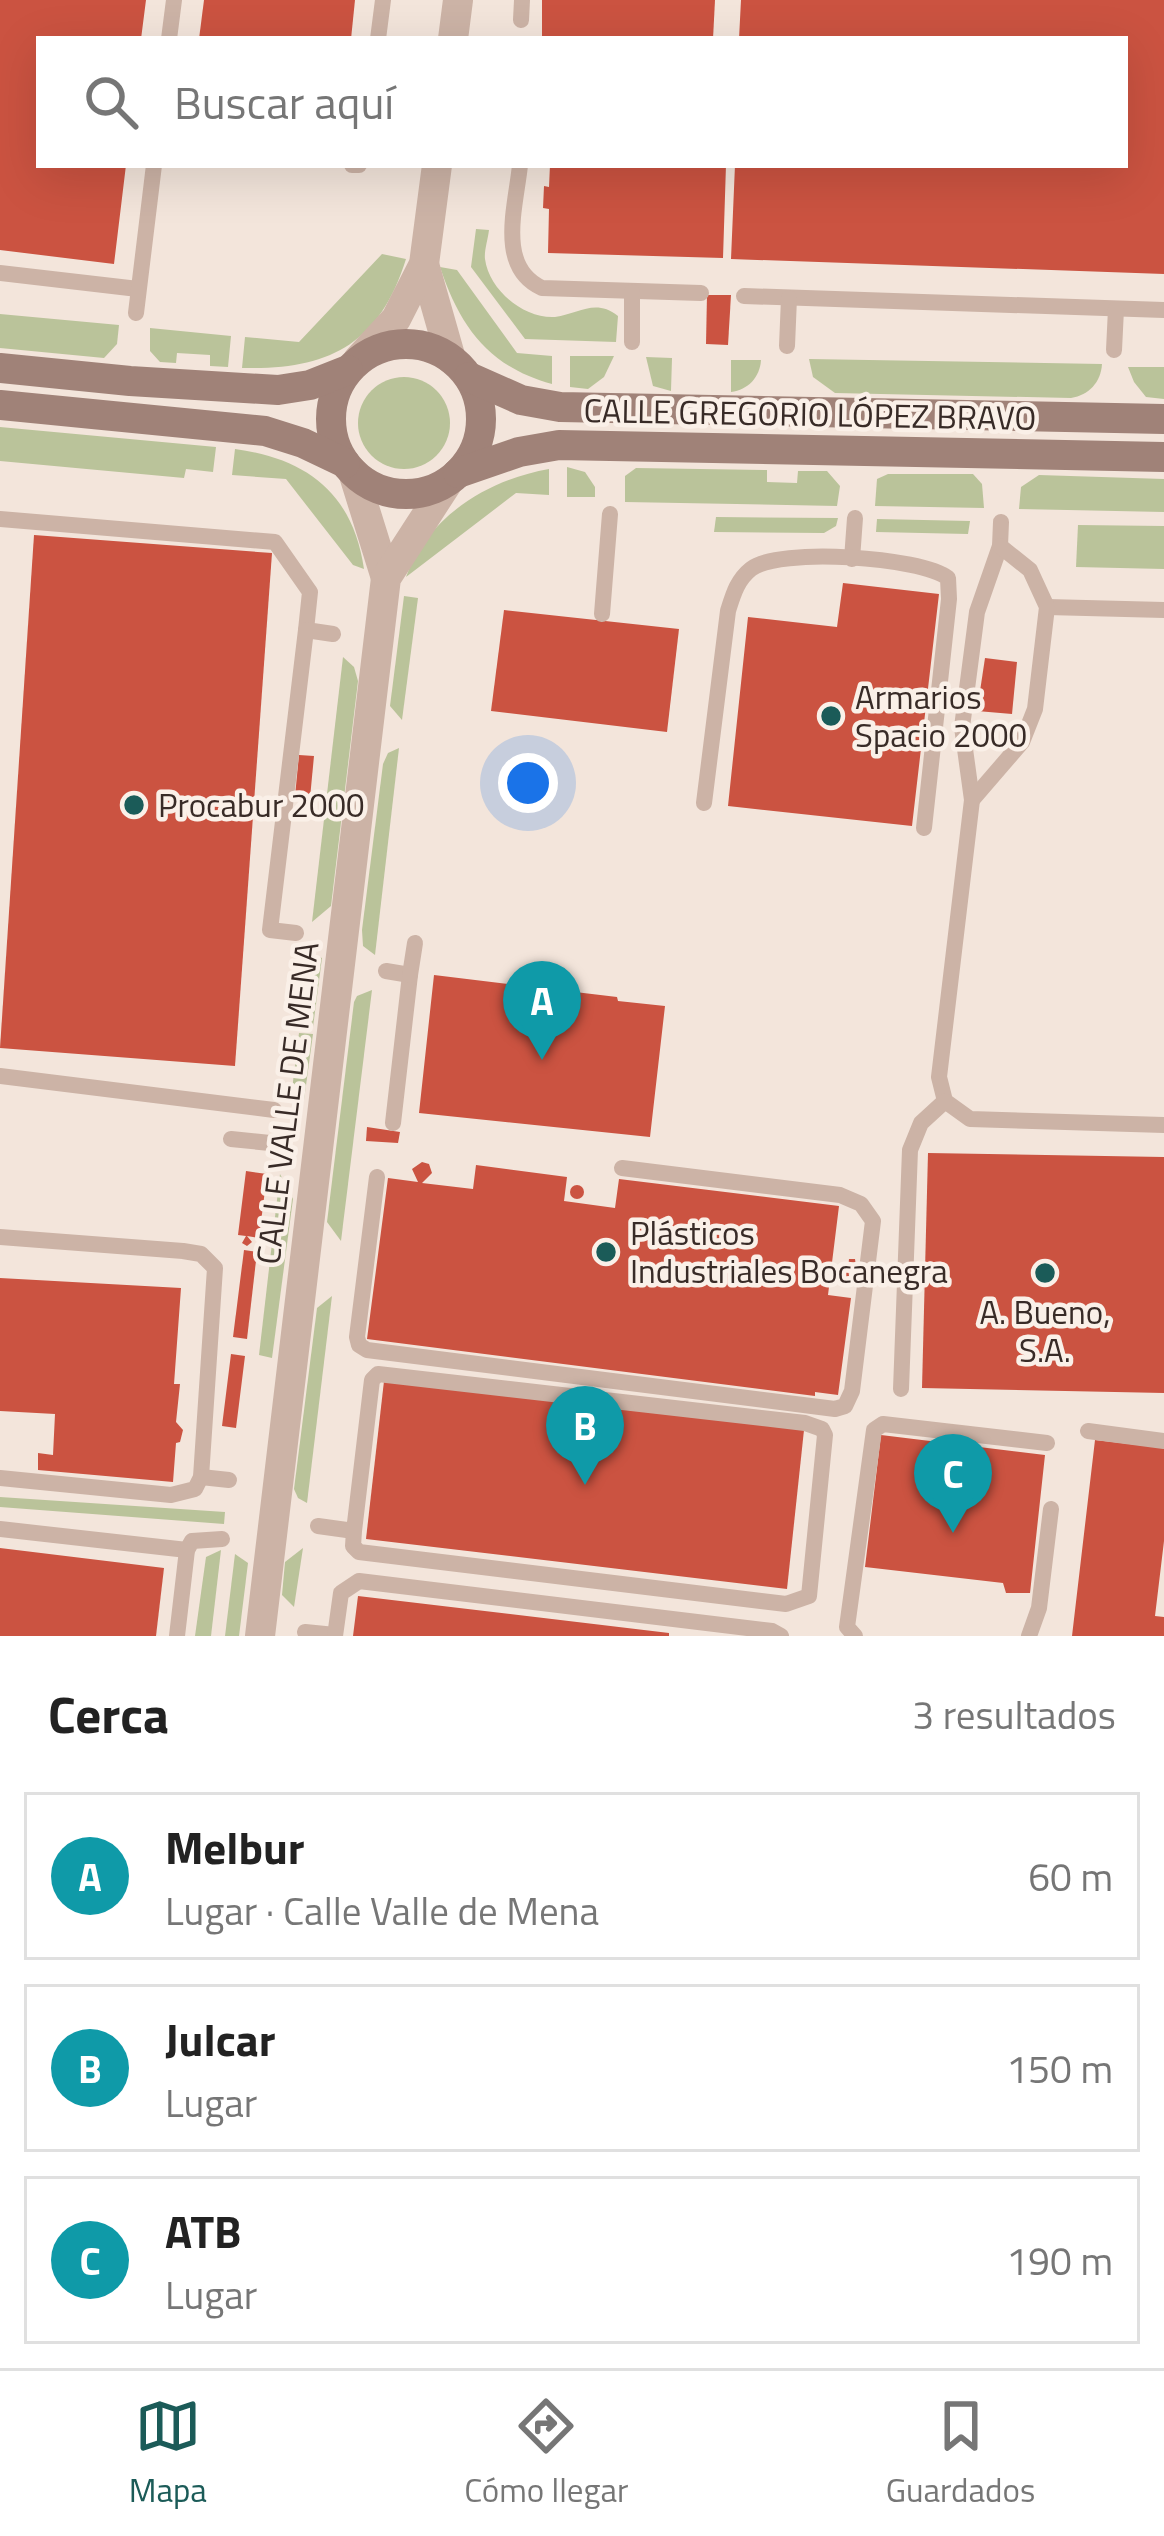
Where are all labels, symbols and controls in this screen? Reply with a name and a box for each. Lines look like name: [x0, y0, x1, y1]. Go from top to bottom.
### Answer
search box: [36, 36, 1128, 168]
text: Buscar aquí: [174, 68, 394, 136]
icon: search: [78, 69, 144, 135]
street label: CALLE GREGORIO LÓPEZ BRAVO: [583, 385, 1037, 443]
place label: Armarios Spacio 2000: [855, 672, 1027, 760]
marker: Armarios Spacio 2000: [818, 703, 844, 729]
your location: [498, 753, 558, 813]
place label: Procabur 2000: [158, 780, 364, 830]
marker: Procabur 2000: [121, 792, 147, 818]
street label: CALLE VALLE DE MENA: [242, 939, 332, 1267]
pin: A: [503, 961, 581, 1060]
place label: Plásticos Industriales Bocanegra: [630, 1208, 948, 1296]
marker: Plásticos Industriales Bocanegra: [593, 1239, 619, 1265]
marker: A. Bueno, S.A.: [1032, 1260, 1058, 1286]
place label: A. Bueno, S.A.: [979, 1287, 1111, 1375]
pin: B: [546, 1386, 624, 1485]
pin: C: [914, 1434, 992, 1533]
text: Cerca: [48, 1675, 169, 1753]
text: 3 resultados: [912, 1685, 1116, 1744]
text: Melbur: [165, 1813, 305, 1881]
text: A: [78, 1847, 102, 1906]
text: 60 m: [1028, 1847, 1113, 1906]
text: Lugar · Calle Valle de Mena: [165, 1881, 599, 1940]
text: Julcar: [165, 2005, 275, 2073]
text: B: [78, 2039, 102, 2098]
text: 150 m: [1006, 2039, 1113, 2098]
text: Lugar: [165, 2073, 257, 2132]
text: ATB: [165, 2197, 242, 2265]
text: C: [79, 2231, 101, 2290]
text: 190 m: [1006, 2231, 1113, 2290]
text: Lugar: [165, 2265, 257, 2324]
tab: Mapa: [129, 2393, 207, 2515]
tab: Cómo llegar: [464, 2393, 628, 2515]
tab: Guardados: [886, 2393, 1035, 2515]

